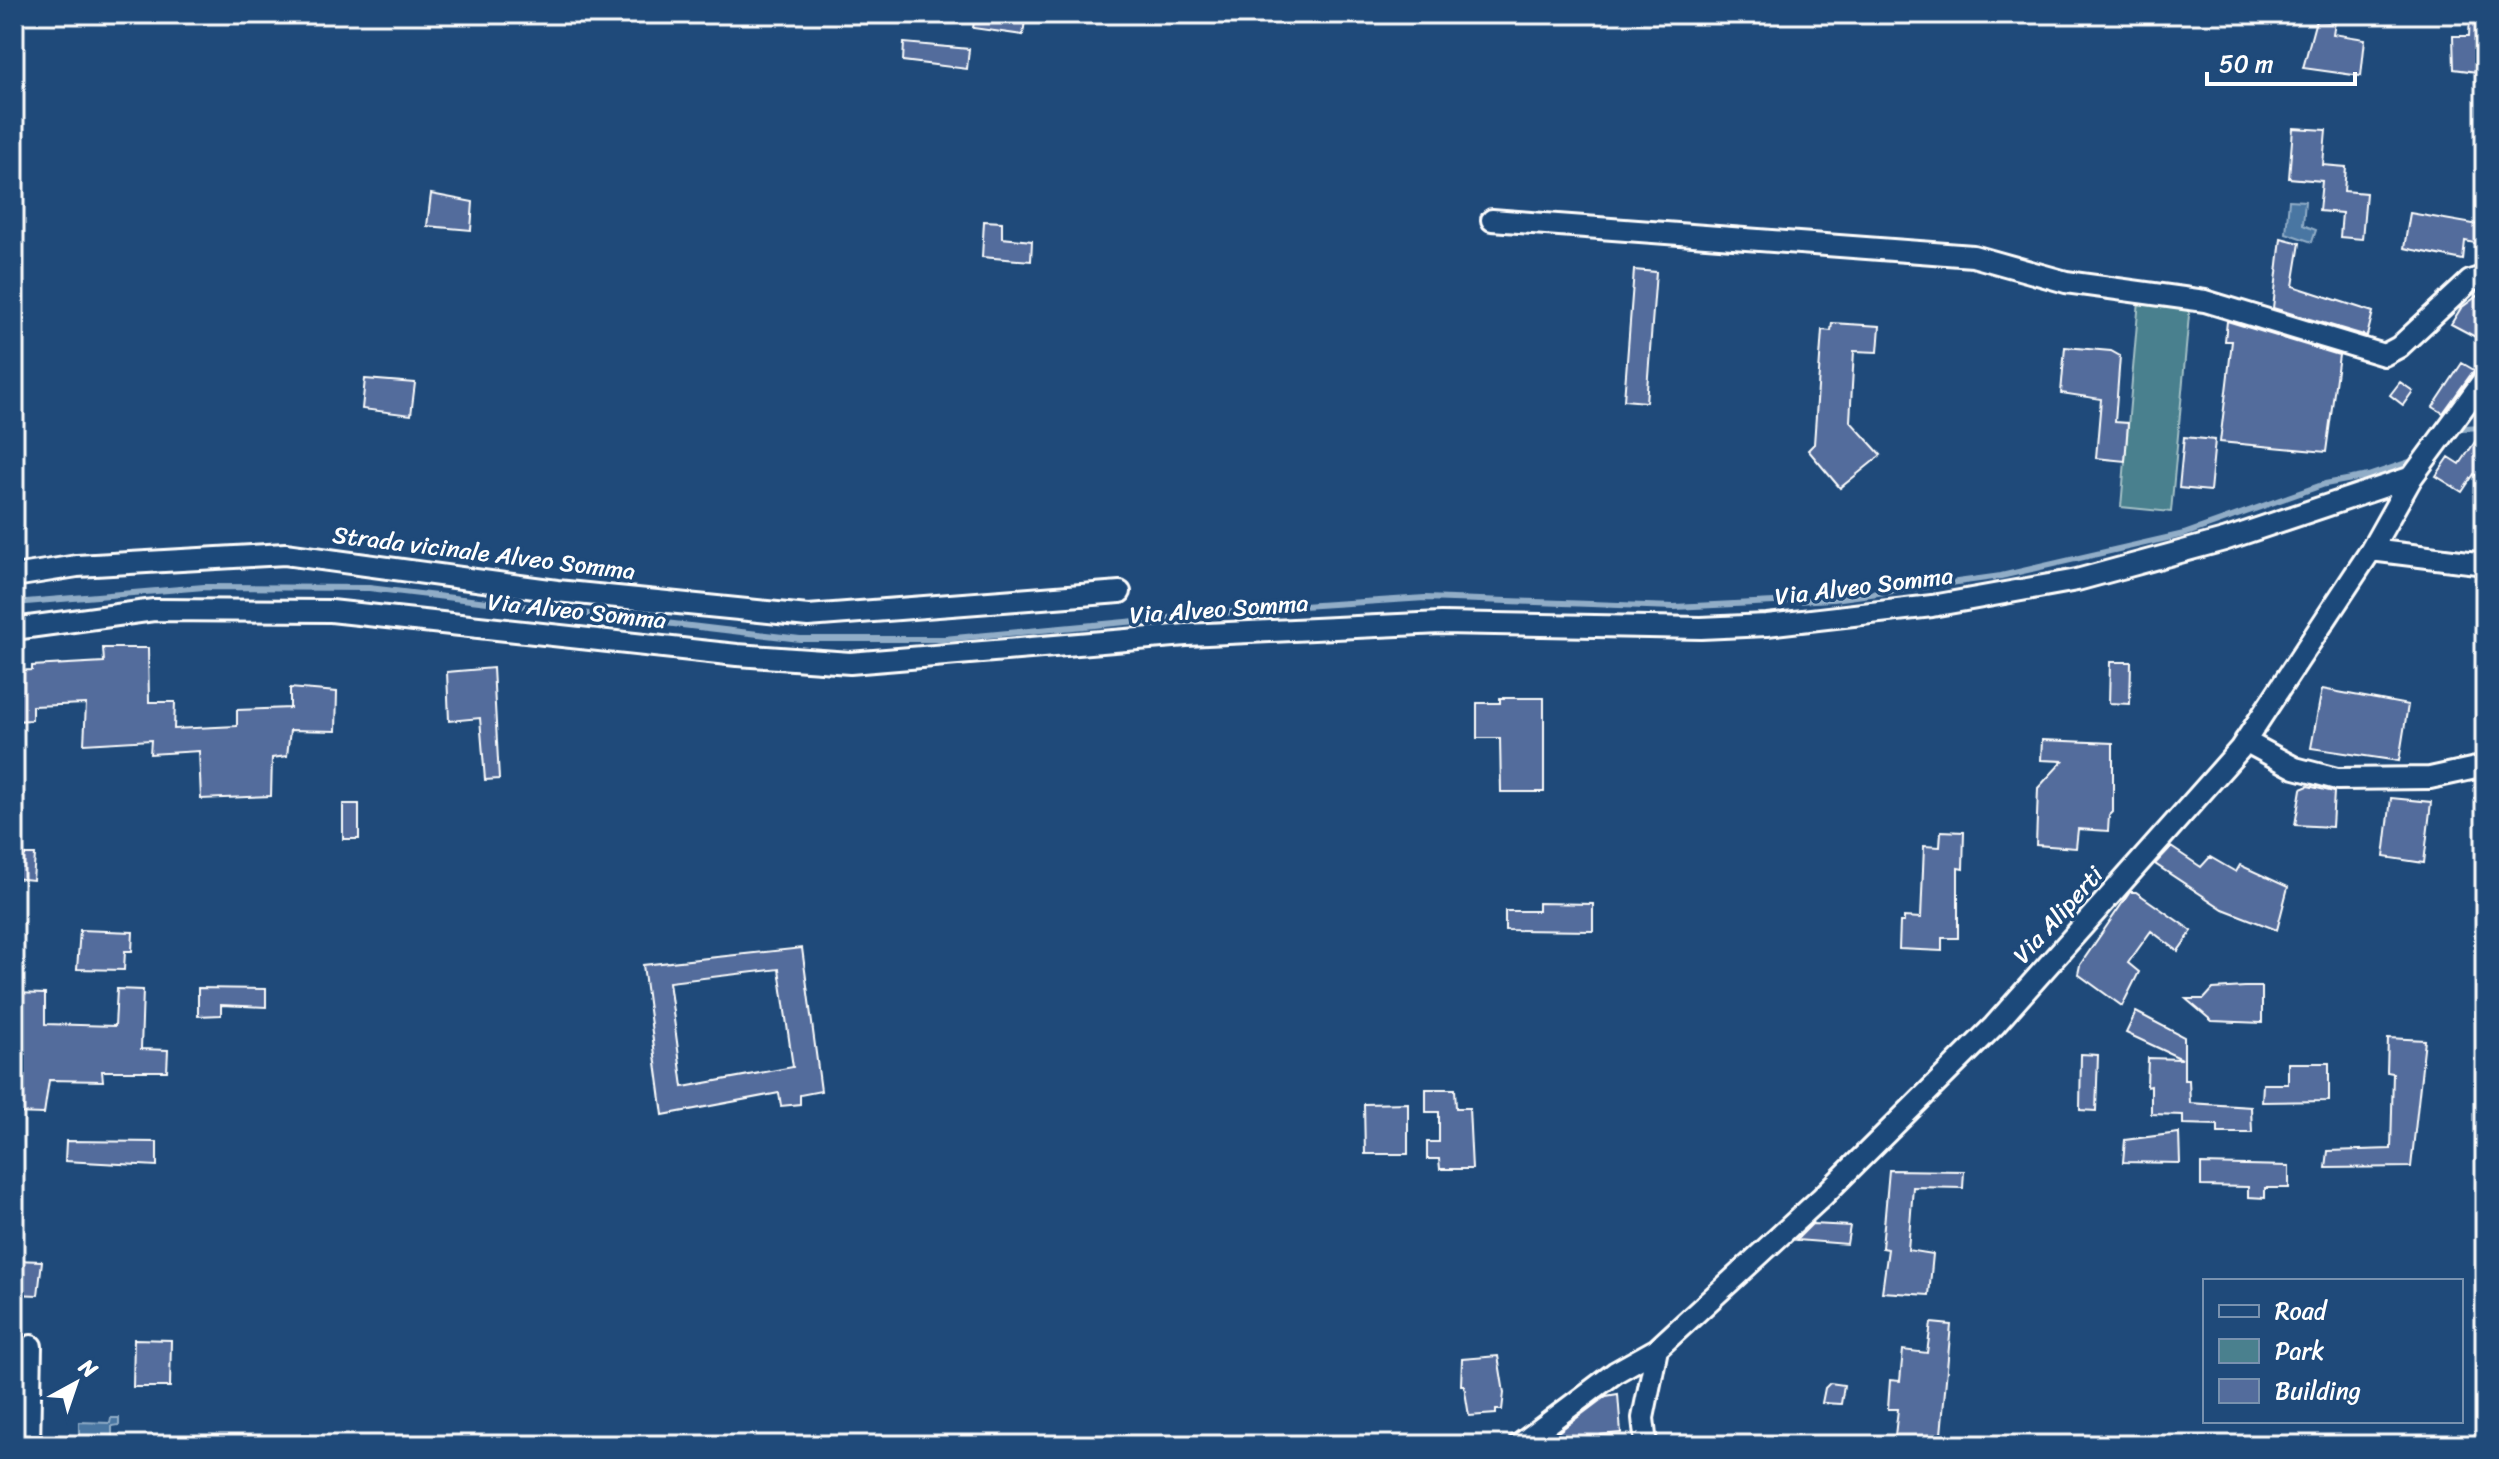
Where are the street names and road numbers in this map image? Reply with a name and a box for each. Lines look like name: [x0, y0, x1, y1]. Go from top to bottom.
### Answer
street label: Strada vicinale Alveo Somma: [330, 514, 638, 592]
street label: Via Alveo Somma: [1773, 554, 1955, 618]
street label: Via Alveo Somma: [486, 581, 668, 641]
street label: Via Alveo Somma: [1128, 582, 1310, 636]
street label: Via Aliperti: [2002, 855, 2115, 974]

